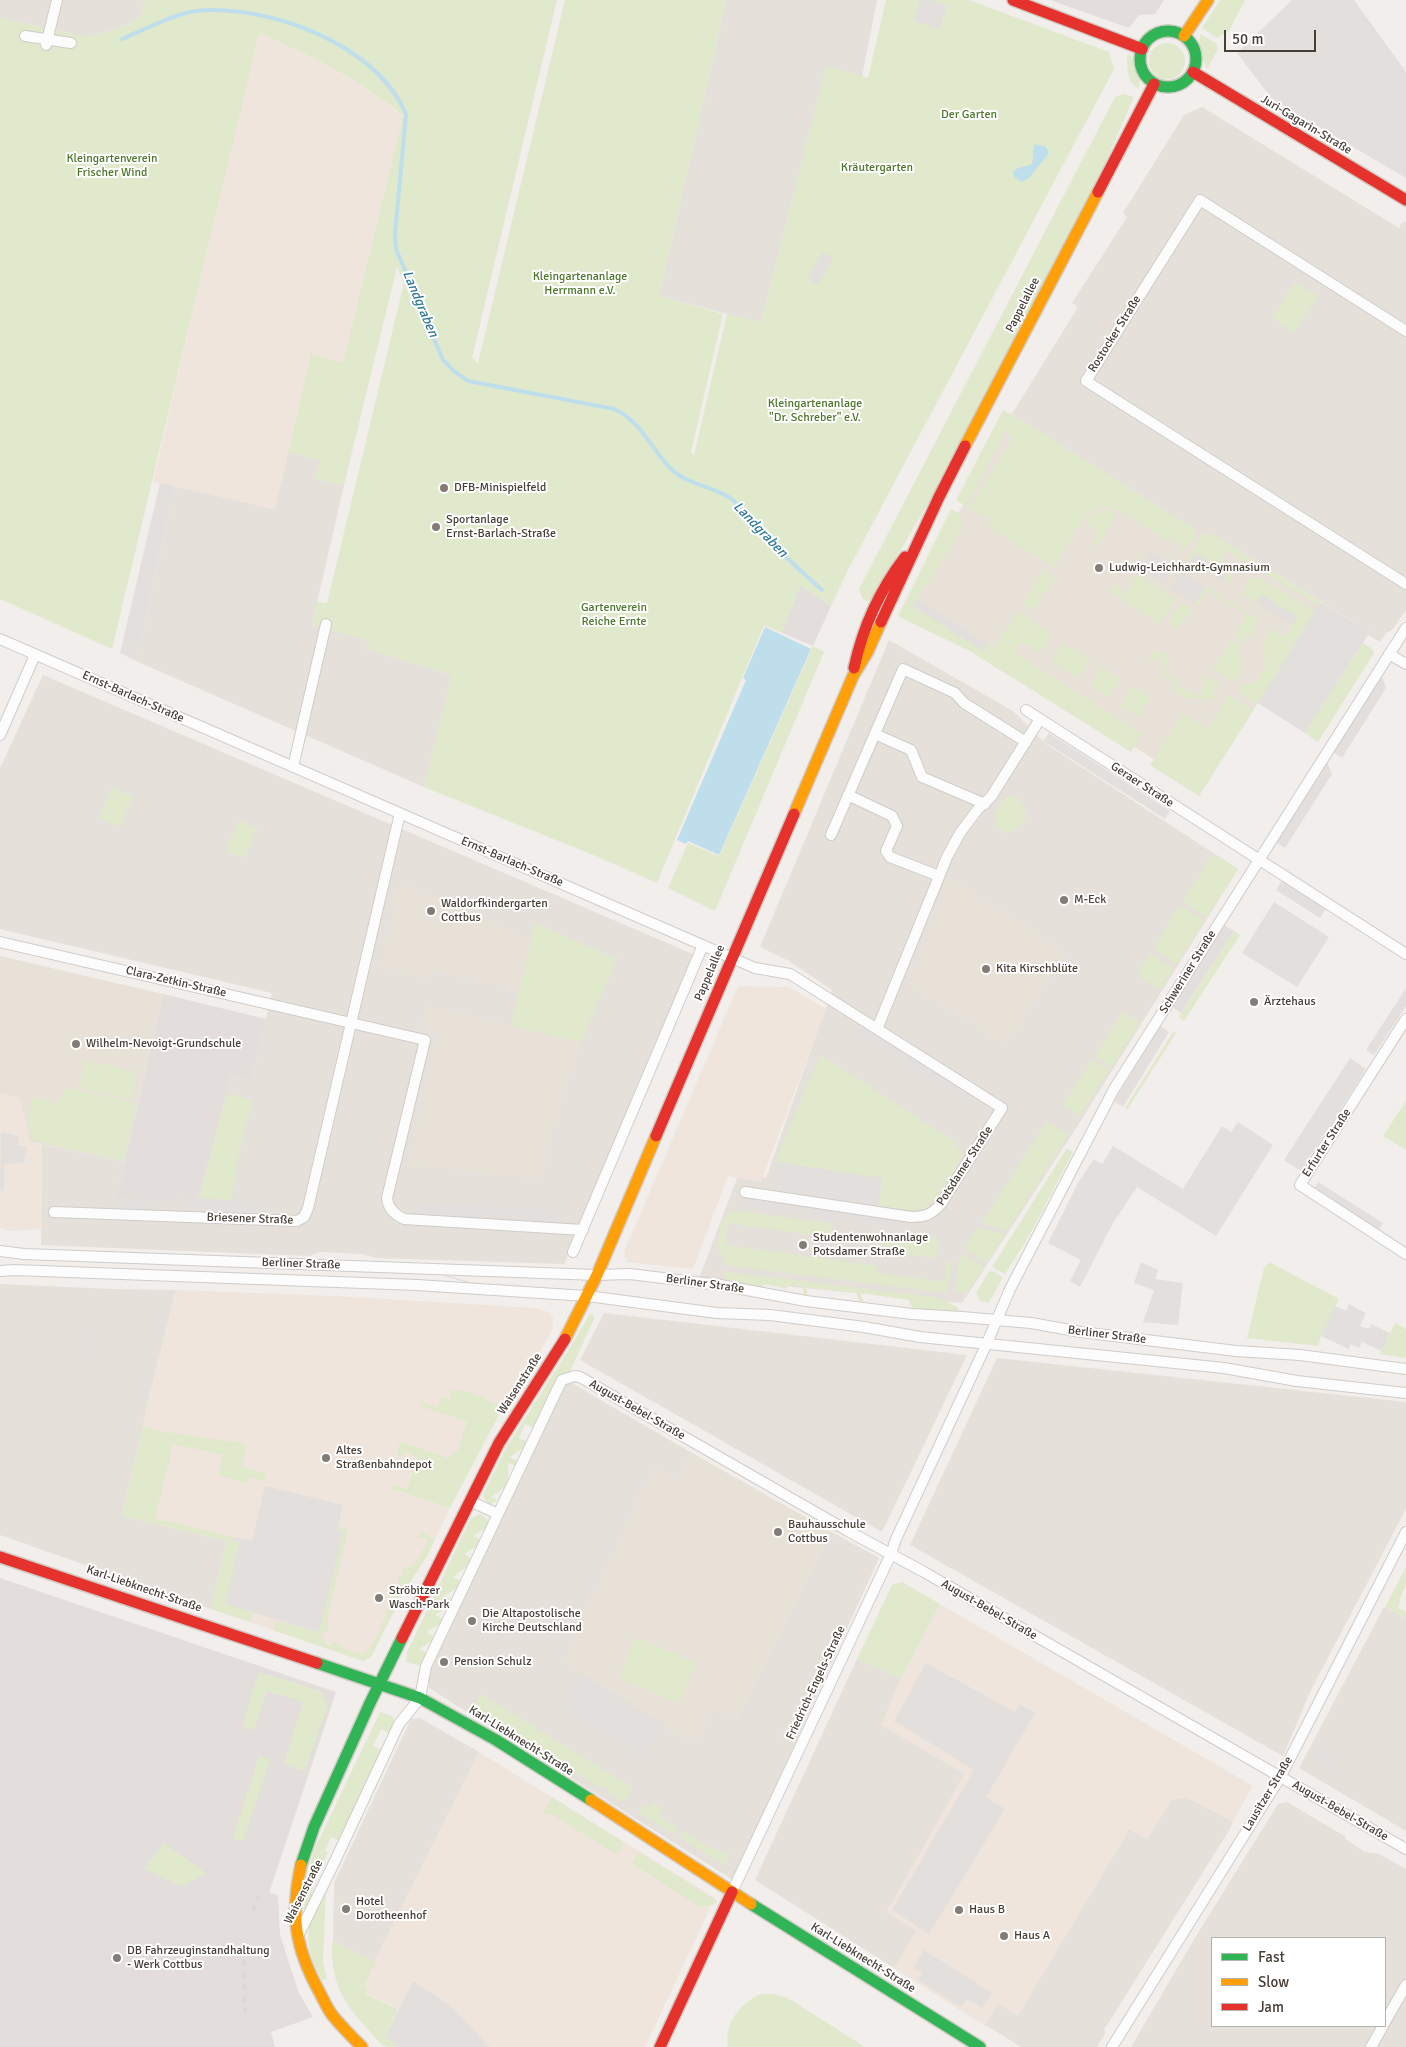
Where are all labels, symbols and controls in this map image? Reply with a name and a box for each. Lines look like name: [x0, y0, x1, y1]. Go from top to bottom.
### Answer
scale bar: [1226, 20, 1318, 52]
text: 50 m: [1232, 30, 1263, 48]
street label: Juri-Gagarin-Straße: [1258, 92, 1354, 158]
park label: Der Garten: [941, 108, 997, 122]
park label: Kleingartenverein Frischer Wind: [66, 152, 158, 180]
park label: Kräutergarten: [841, 161, 913, 175]
water label: Landgraben: [398, 268, 442, 340]
park label: Kleingartenanlage Herrmann e.V.: [533, 270, 627, 298]
street label: Pappelallee: [1003, 275, 1043, 335]
street label: Rostocker Straße: [1086, 293, 1144, 375]
park label: Kleingartenanlage "Dr. Schreber" e.V.: [768, 397, 862, 425]
place label: DFB-Minispielfeld: [454, 481, 546, 495]
marker: DFB-Minispielfeld: [438, 482, 450, 494]
water label: Landgraben: [729, 499, 791, 561]
place label: Sportanlage Ernst-Barlach-Straße: [446, 513, 556, 541]
marker: Sportanlage Ernst-Barlach-Straße: [430, 521, 442, 533]
place label: Ludwig-Leichhardt-Gymnasium: [1109, 561, 1270, 575]
marker: Ludwig-Leichhardt-Gymnasium: [1093, 562, 1105, 574]
park label: Gartenverein Reiche Ernte: [581, 601, 647, 629]
street label: Ernst-Barlach-Straße: [80, 668, 186, 726]
street label: Geraer Straße: [1108, 759, 1176, 811]
street label: Ernst-Barlach-Straße: [459, 834, 565, 890]
place label: M-Eck: [1074, 893, 1106, 907]
marker: M-Eck: [1058, 894, 1070, 906]
place label: Waldorfkindergarten Cottbus: [441, 897, 548, 925]
marker: Waldorfkindergarten Cottbus: [425, 905, 437, 917]
street label: Schweriner Straße: [1157, 928, 1219, 1016]
street label: Pappelallee: [692, 943, 728, 1003]
place label: Kita Kirschblüte: [996, 962, 1078, 976]
street label: Clara-Zetkin-Straße: [124, 963, 228, 1001]
marker: Kita Kirschblüte: [980, 963, 992, 975]
place label: Ärztehaus: [1264, 995, 1316, 1009]
marker: Ärztehaus: [1248, 996, 1260, 1008]
place label: Wilhelm-Nevoigt-Grundschule: [86, 1037, 241, 1051]
marker: Wilhelm-Nevoigt-Grundschule: [70, 1038, 82, 1050]
street label: Erfurter Straße: [1300, 1106, 1354, 1180]
street label: Potsdamer Straße: [934, 1124, 996, 1208]
street label: Briesener Straße: [206, 1210, 294, 1228]
place label: Studentenwohnanlage Potsdamer Straße: [813, 1231, 928, 1259]
marker: Studentenwohnanlage Potsdamer Straße: [797, 1239, 809, 1251]
street label: Berliner Straße: [261, 1255, 341, 1273]
street label: Berliner Straße: [665, 1271, 745, 1297]
street label: Berliner Straße: [1067, 1323, 1147, 1347]
street label: Waisenstraße: [495, 1351, 545, 1417]
street label: August-Bebel-Straße: [586, 1377, 688, 1443]
place label: Altes Straßenbahndepot: [336, 1444, 432, 1472]
marker: Altes Straßenbahndepot: [320, 1452, 332, 1464]
place label: Bauhausschule Cottbus: [788, 1518, 866, 1546]
marker: Bauhausschule Cottbus: [772, 1526, 784, 1538]
street label: Karl-Liebknecht-Straße: [85, 1563, 203, 1615]
street label: August-Bebel-Straße: [938, 1577, 1040, 1643]
place label: Ströbitzer Wasch-Park: [389, 1584, 450, 1612]
marker: Ströbitzer Wasch-Park: [373, 1592, 385, 1604]
place label: Die Altapostolische Kirche Deutschland: [482, 1607, 582, 1635]
marker: Die Altapostolische Kirche Deutschland: [466, 1615, 478, 1627]
street label: Friedrich-Engels-Straße: [783, 1624, 849, 1742]
place label: Pension Schulz: [454, 1655, 531, 1669]
marker: Pension Schulz: [438, 1656, 450, 1668]
street label: Karl-Liebknecht-Straße: [466, 1703, 576, 1779]
street label: Lausitzer Straße: [1240, 1754, 1296, 1834]
street label: August-Bebel-Straße: [1289, 1778, 1391, 1844]
street label: Waisenstraße: [282, 1857, 326, 1927]
place label: Hotel Dorotheenhof: [356, 1895, 426, 1923]
marker: Hotel Dorotheenhof: [340, 1903, 352, 1915]
place label: Haus B: [969, 1903, 1005, 1917]
marker: Haus B: [953, 1904, 965, 1916]
street label: Karl-Liebknecht-Straße: [808, 1920, 918, 1996]
place label: Haus A: [1014, 1929, 1050, 1943]
marker: Haus A: [998, 1930, 1010, 1942]
legend: [1211, 1937, 1386, 2027]
place label: DB Fahrzeuginstandhaltung - Werk Cottbus: [127, 1944, 270, 1972]
text: Fast: [1258, 1948, 1285, 1966]
marker: DB Fahrzeuginstandhaltung - Werk Cottbus: [111, 1952, 123, 1964]
text: Slow: [1258, 1973, 1289, 1991]
text: Jam: [1258, 1998, 1284, 2016]

